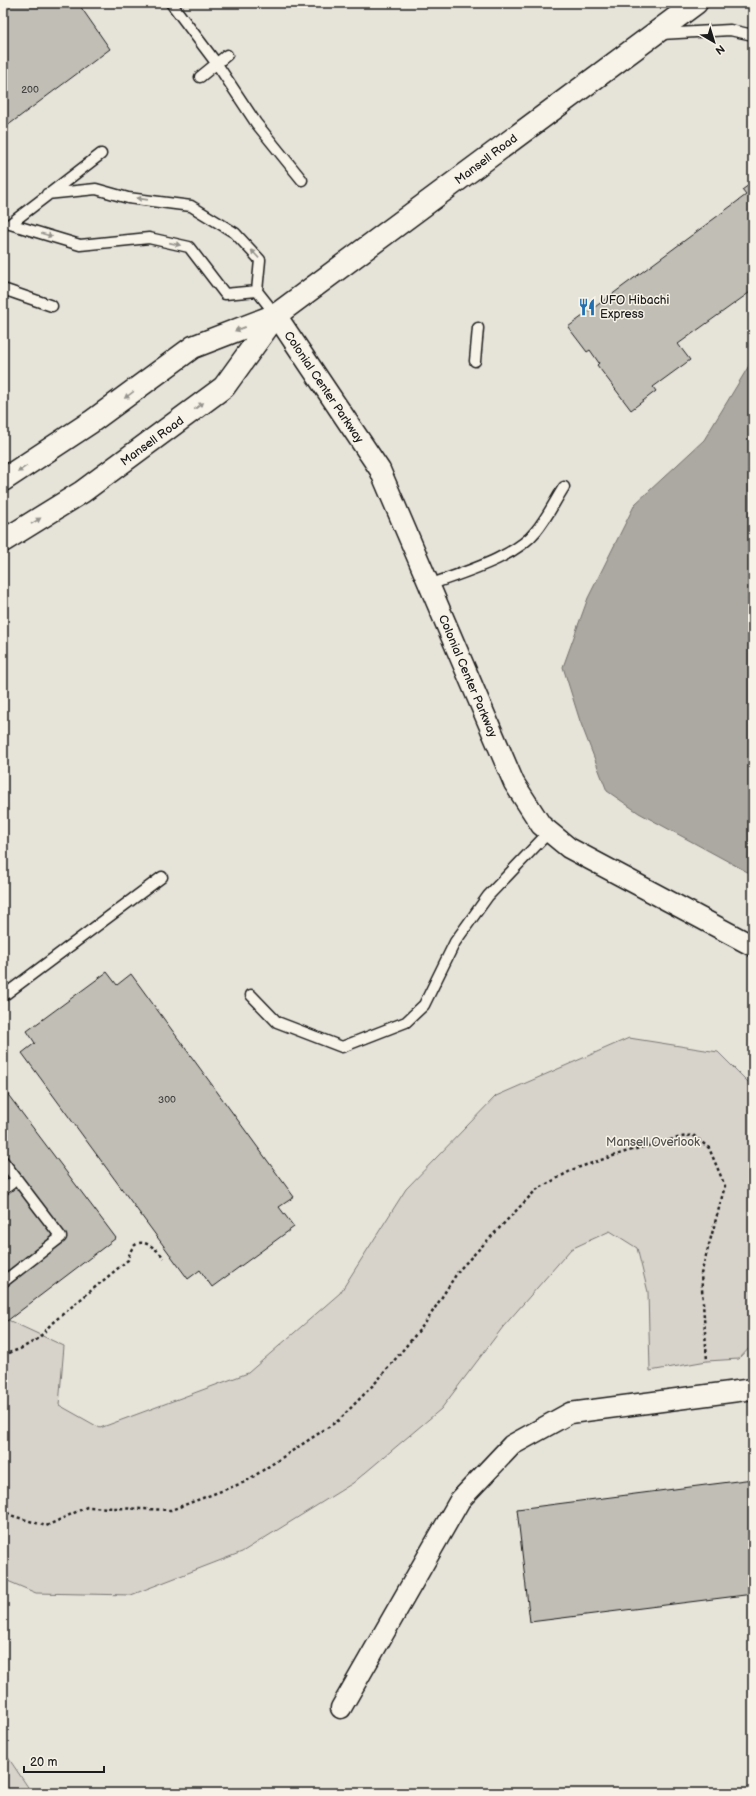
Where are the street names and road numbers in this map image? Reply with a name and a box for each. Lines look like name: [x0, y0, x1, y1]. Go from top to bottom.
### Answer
street label: Mansell Road: [452, 131, 521, 188]
street label: Colonial Center Parkway: [281, 328, 367, 447]
street label: Mansell Road: [118, 413, 187, 469]
street label: Colonial Center Parkway: [435, 613, 500, 740]

